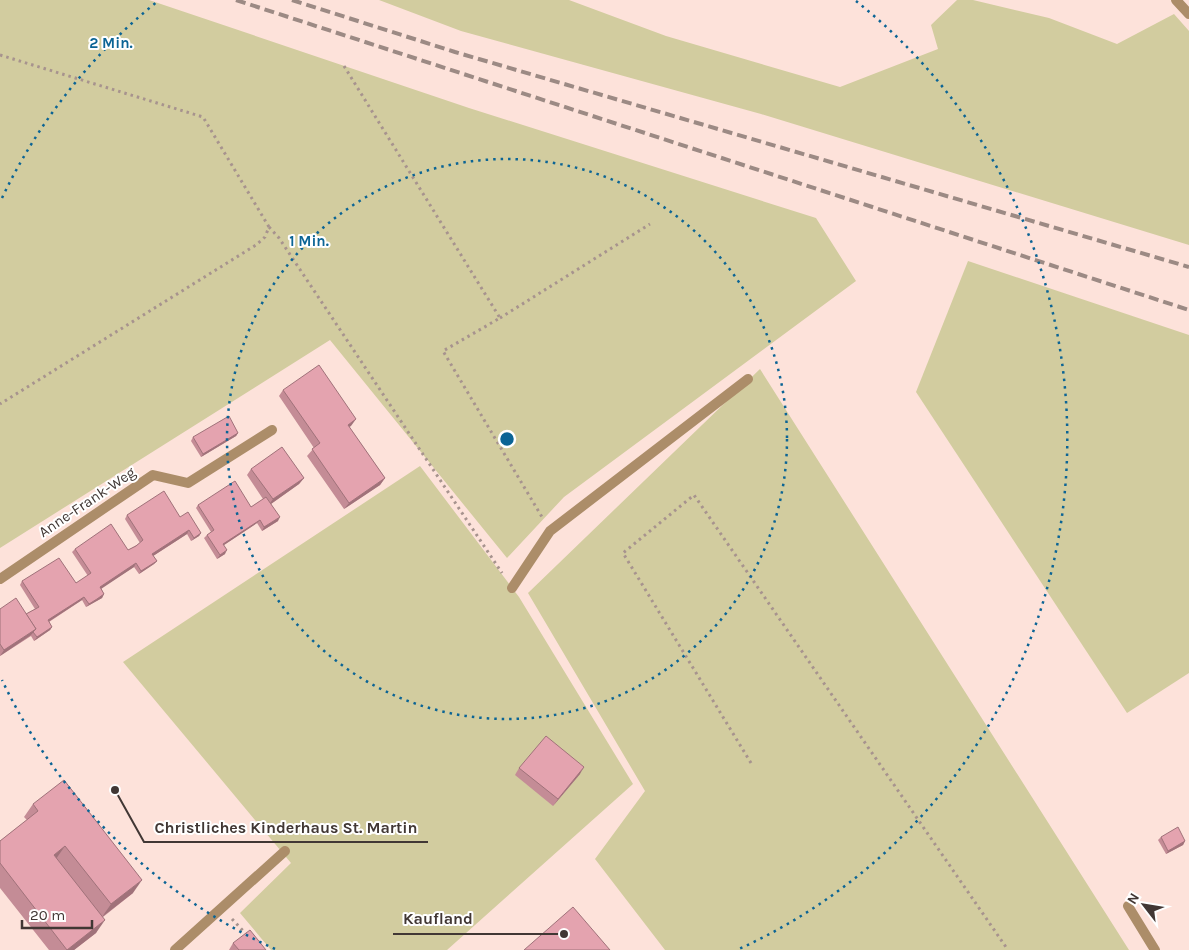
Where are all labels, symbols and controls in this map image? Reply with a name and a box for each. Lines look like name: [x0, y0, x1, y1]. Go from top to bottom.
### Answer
text: 2 Min.: [89, 34, 133, 52]
text: 1 Min.: [289, 232, 329, 250]
centre of rings: [498, 430, 516, 448]
street label: Anne-Frank-Weg: [35, 463, 139, 541]
callout: Christliches Kinderhaus St. Martin: [144, 811, 428, 842]
text: Christliches Kinderhaus St. Martin: [154, 818, 418, 837]
north arrow: [1119, 880, 1169, 930]
text: N: [1123, 890, 1143, 907]
scale bar: [22, 898, 92, 930]
callout: Kaufland: [393, 903, 483, 934]
text: 20 m: [30, 906, 65, 924]
text: Kaufland: [403, 909, 473, 928]

